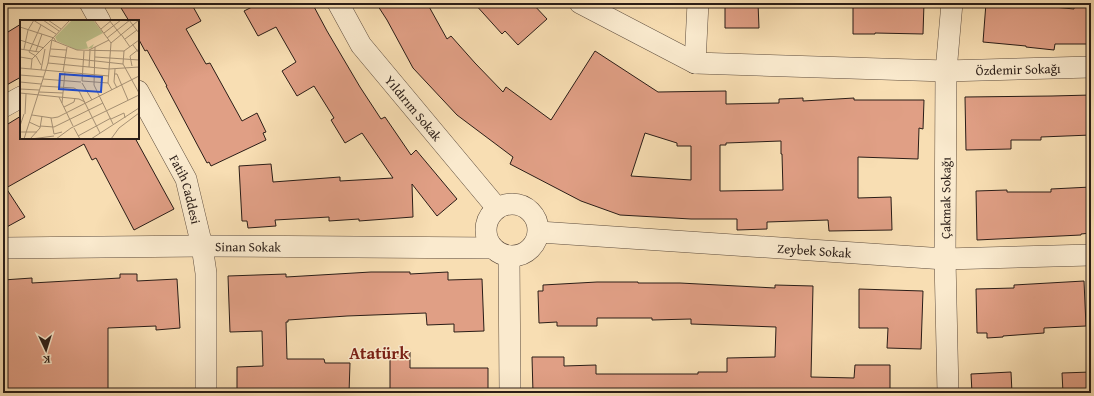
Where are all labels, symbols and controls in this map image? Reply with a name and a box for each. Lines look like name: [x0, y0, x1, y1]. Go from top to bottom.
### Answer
inset map: [20, 20, 139, 139]
street label: Özdemir Sokağı: [975, 58, 1061, 80]
street label: Yıldırım Sokak: [380, 71, 447, 145]
street label: Fatih Caddesi: [165, 151, 206, 226]
street label: Çakmak Sokağı: [936, 157, 955, 239]
street label: Sinan Sokak: [215, 237, 281, 256]
street label: Zeybek Sokak: [777, 238, 852, 262]
north arrow: [26, 330, 66, 370]
district label: Atatürk: [349, 340, 409, 365]
text: K: [43, 352, 51, 368]

